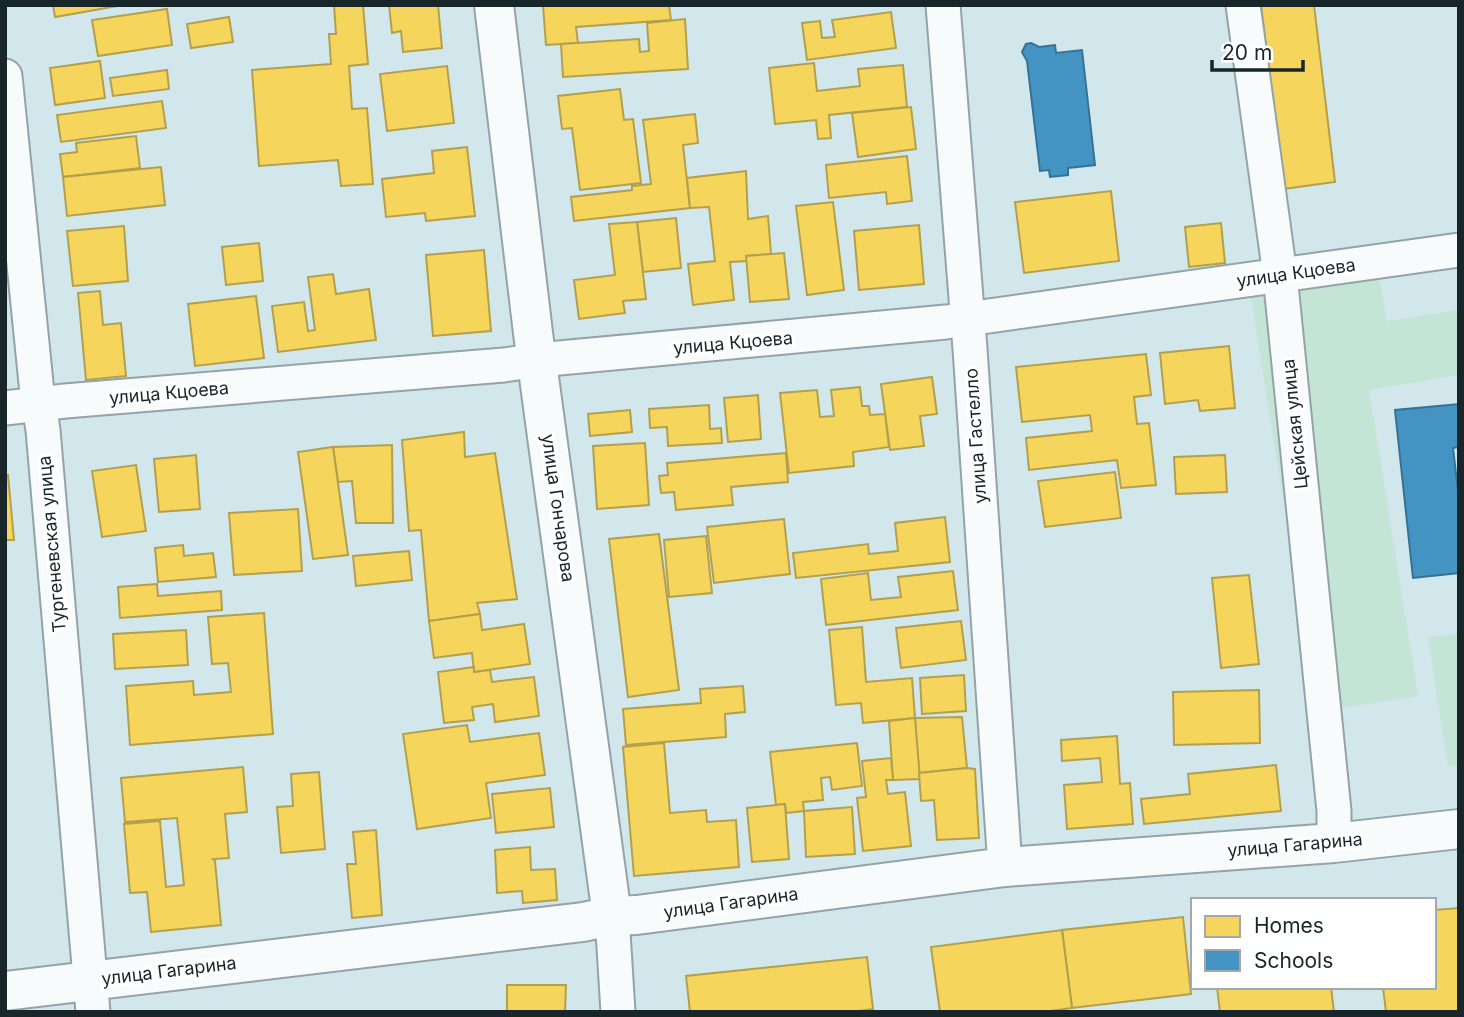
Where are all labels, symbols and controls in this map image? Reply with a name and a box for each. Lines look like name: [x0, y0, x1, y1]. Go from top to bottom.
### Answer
scale bar: [1212, 28, 1303, 72]
text: 20 m: [1222, 40, 1272, 65]
street label: улица Кцоева: [1235, 254, 1357, 291]
street label: улица Кцоева: [672, 327, 794, 358]
street label: Цейская улица: [1277, 358, 1312, 490]
street label: улица Гастелло: [960, 368, 991, 505]
street label: улица Кцоева: [108, 377, 230, 408]
street label: улица Гончарова: [538, 433, 579, 583]
street label: Тургеневская улица: [33, 455, 70, 633]
street label: улица Гагарина: [1226, 828, 1364, 861]
street label: улица Гагарина: [662, 883, 800, 922]
legend: [1191, 898, 1436, 989]
text: Homes: [1254, 913, 1324, 938]
text: Schools: [1254, 948, 1333, 973]
street label: улица Гагарина: [100, 952, 238, 989]

